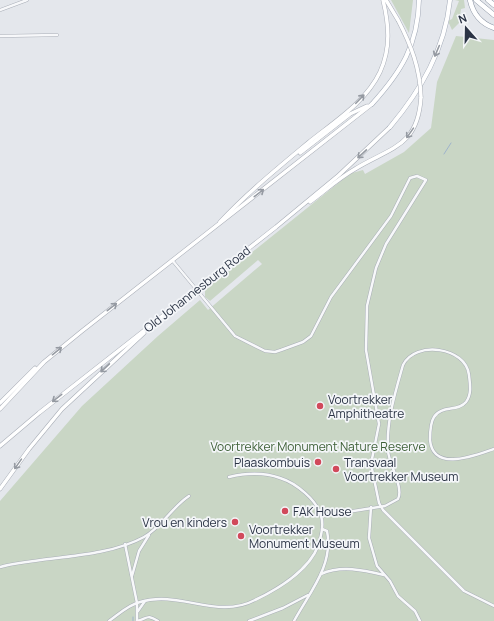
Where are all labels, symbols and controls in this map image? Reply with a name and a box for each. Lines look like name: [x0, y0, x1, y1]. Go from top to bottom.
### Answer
north arrow: [446, 8, 486, 48]
text: N: [456, 10, 469, 27]
one-way arrow: [433, 45, 441, 57]
one-way arrow: [355, 94, 364, 104]
one-way arrow: [406, 128, 414, 139]
one-way arrow: [357, 150, 367, 159]
one-way arrow: [254, 189, 265, 197]
street label: Old Johannesburg Road: [140, 242, 254, 336]
one-way arrow: [107, 303, 118, 311]
one-way arrow: [51, 347, 62, 356]
one-way arrow: [100, 363, 110, 372]
place label: Voortrekker Amphitheatre: [328, 391, 404, 422]
one-way arrow: [52, 394, 63, 402]
marker: Voortrekker Amphitheatre: [315, 401, 325, 411]
park label: Voortrekker Monument Nature Reserve: [211, 438, 425, 455]
place label: Plaaskombuis: [234, 454, 310, 471]
place label: Transvaal Voortrekker Museum: [344, 454, 458, 485]
marker: Plaaskombuis: [313, 457, 323, 467]
one-way arrow: [14, 458, 23, 469]
marker: Transvaal Voortrekker Museum: [331, 464, 341, 474]
place label: FAK House: [293, 503, 352, 520]
marker: FAK House: [280, 506, 290, 516]
place label: Vrou en kinders: [142, 514, 227, 531]
marker: Vrou en kinders: [230, 517, 240, 527]
place label: Voortrekker Monument Museum: [249, 521, 360, 552]
marker: Voortrekker Monument Museum: [236, 531, 246, 541]

